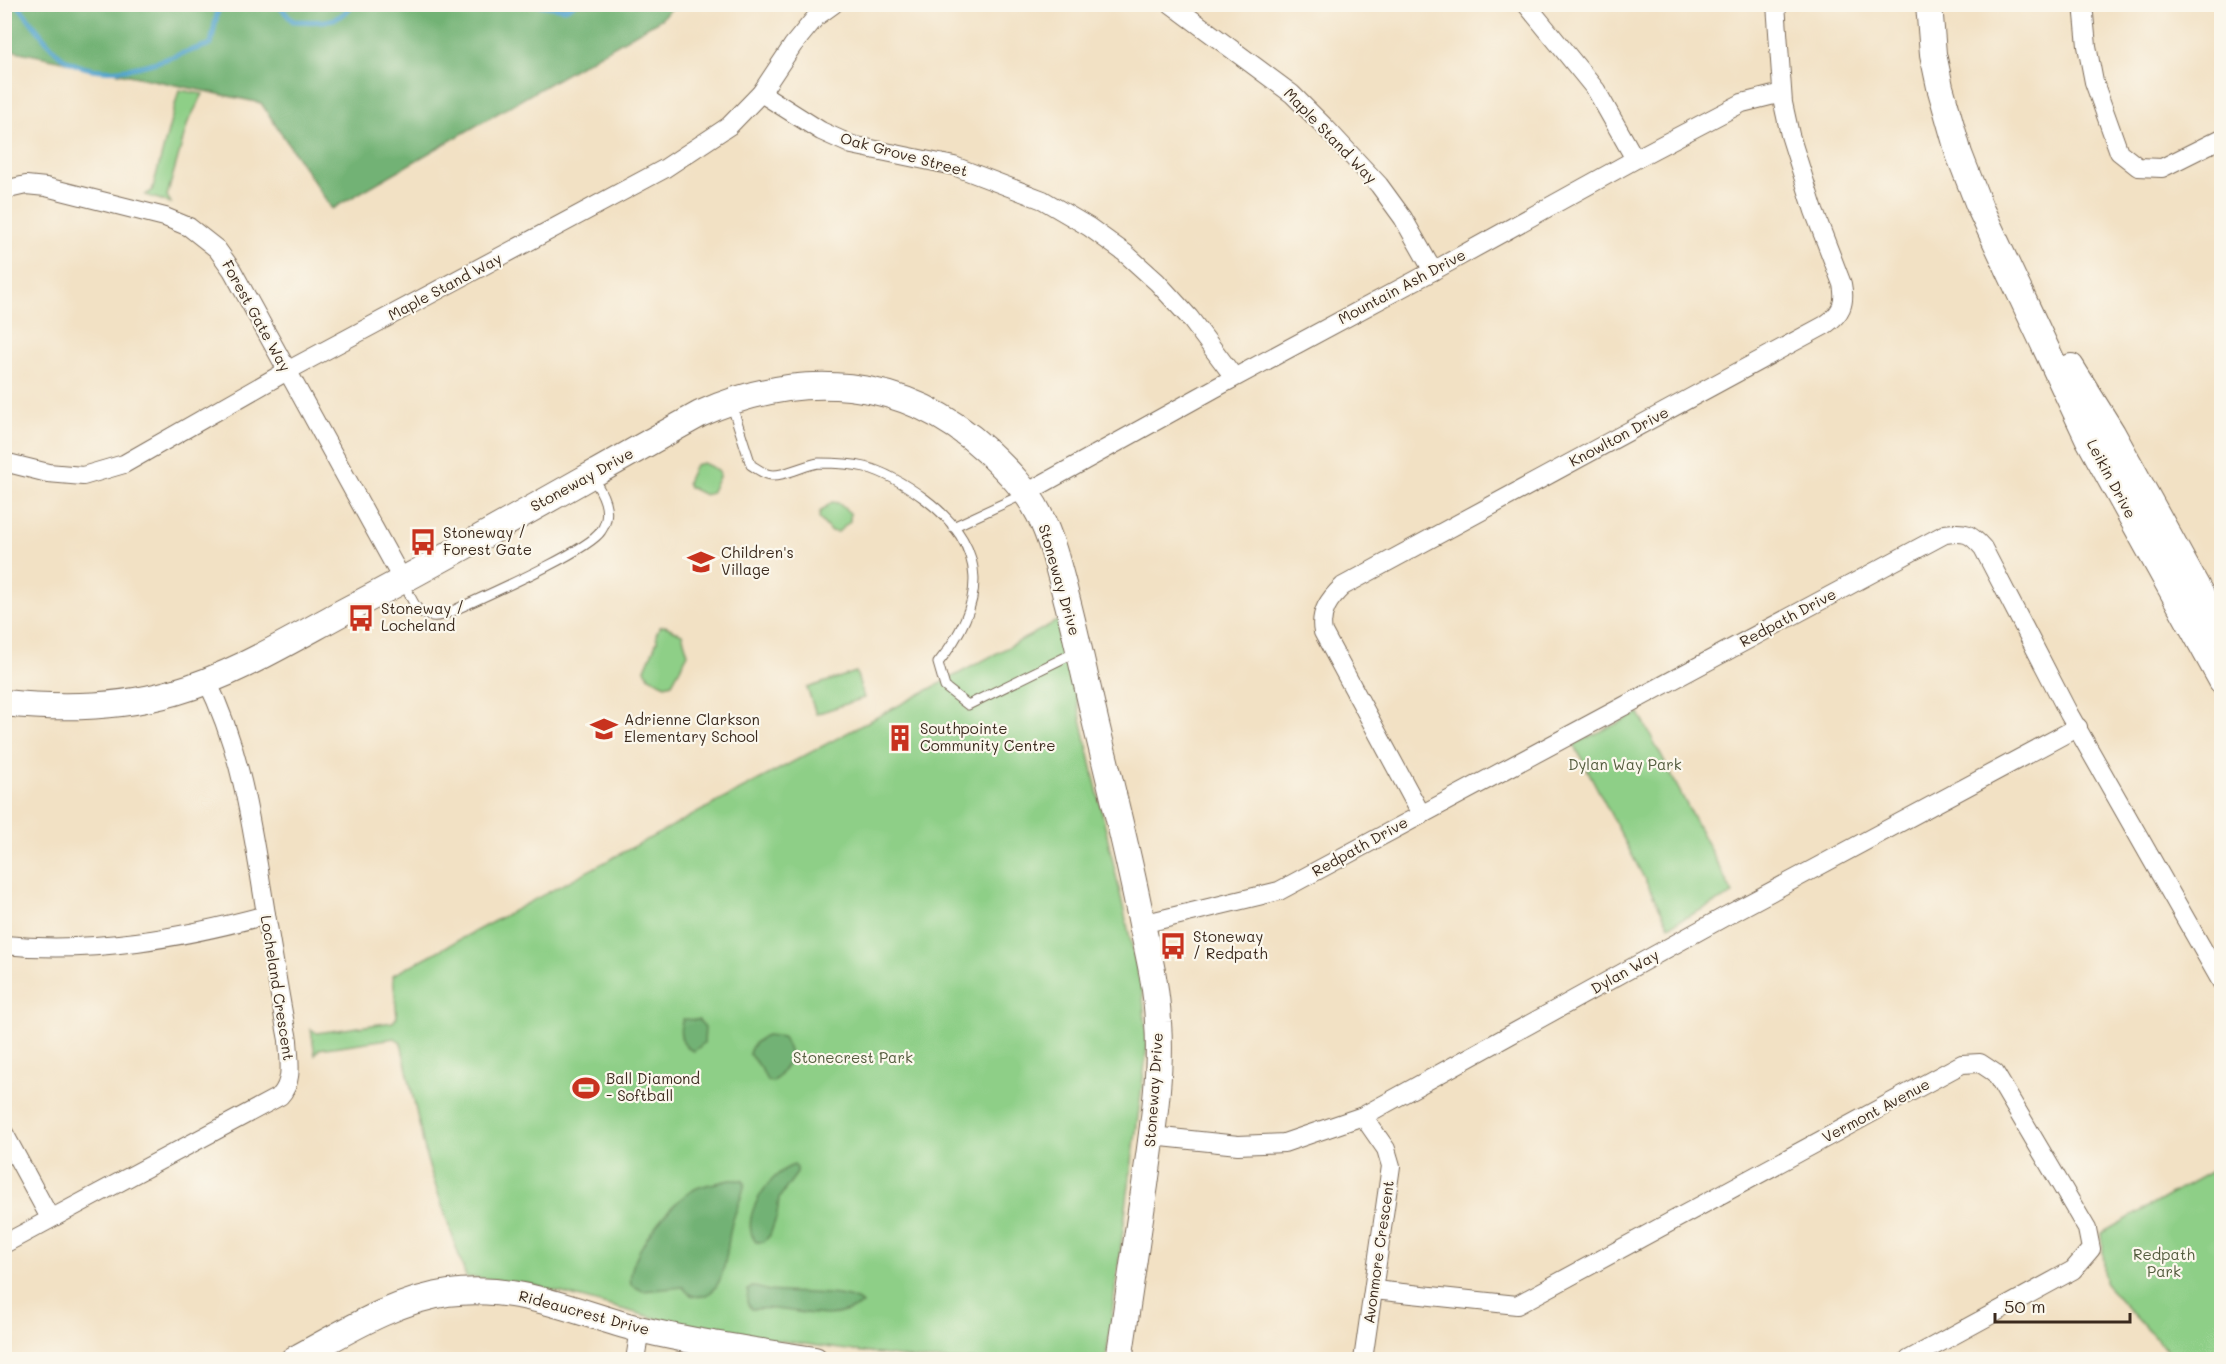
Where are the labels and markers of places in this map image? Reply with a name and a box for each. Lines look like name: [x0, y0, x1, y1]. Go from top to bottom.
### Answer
place label: Stoneway / Forest Gate: [443, 522, 532, 559]
bus stop icon: Stoneway / Forest Gate: [408, 527, 438, 557]
place label: Children's Village: [721, 542, 794, 579]
school or university icon: Children's Village: [686, 547, 716, 577]
place label: Stoneway / Locheland: [381, 598, 464, 635]
bus stop icon: Stoneway / Locheland: [346, 603, 376, 633]
place label: Adrienne Clarkson Elementary School: [624, 709, 760, 746]
school or university icon: Adrienne Clarkson Elementary School: [589, 714, 619, 744]
place label: Southpointe Community Centre: [920, 718, 1056, 755]
building icon: Southpointe Community Centre: [885, 723, 915, 753]
place label: Stoneway / Redpath: [1193, 926, 1268, 963]
bus stop icon: Stoneway / Redpath: [1158, 931, 1188, 961]
place label: Ball Diamond - Softball: [606, 1068, 700, 1105]
sports icon: Ball Diamond - Softball: [571, 1073, 601, 1103]

